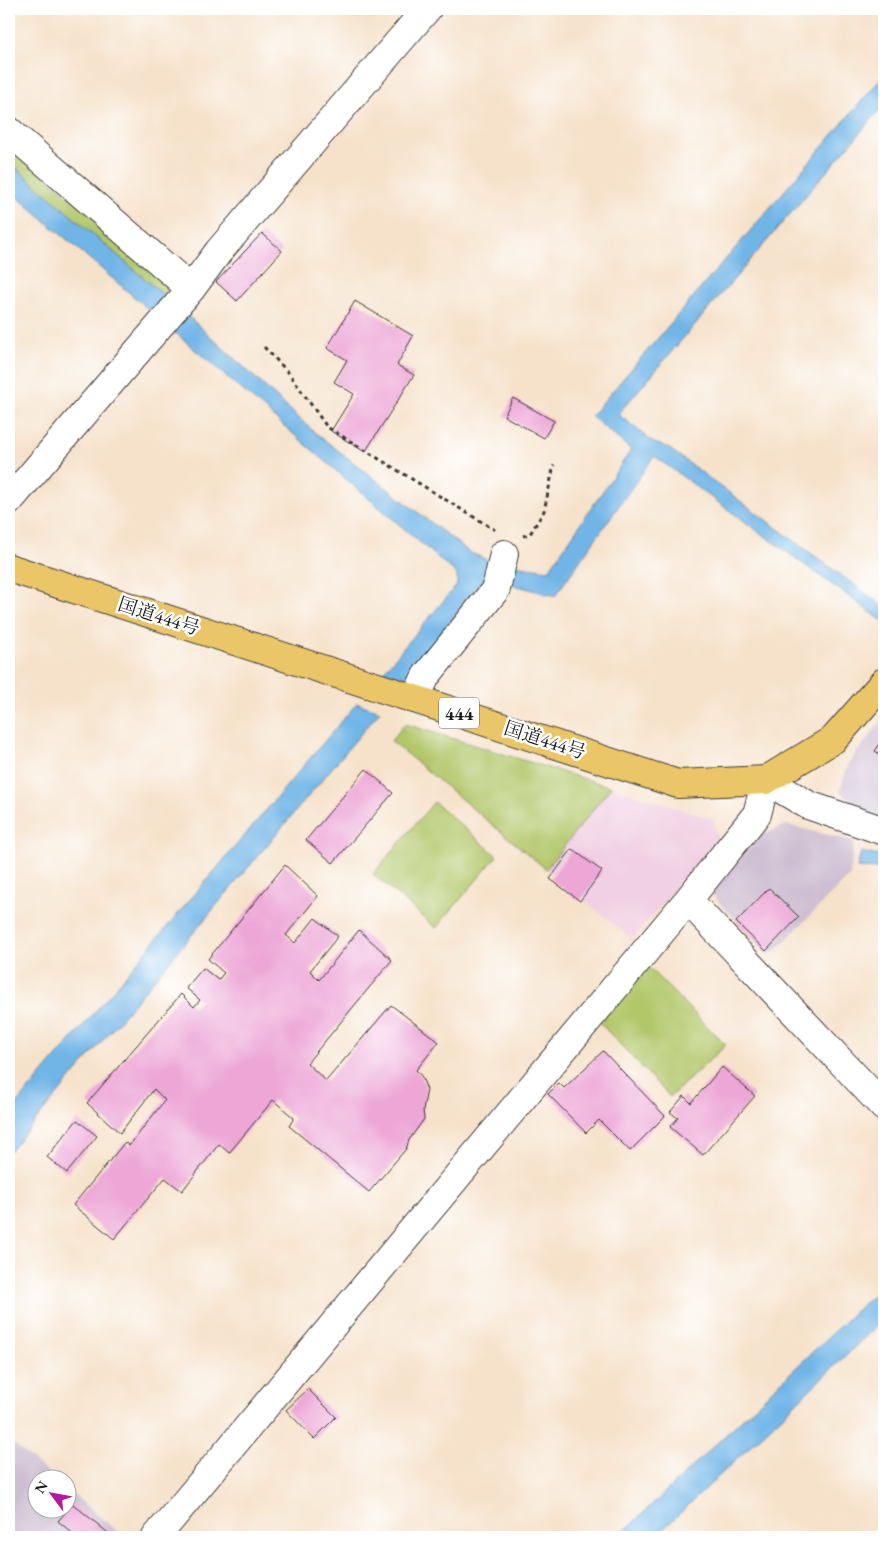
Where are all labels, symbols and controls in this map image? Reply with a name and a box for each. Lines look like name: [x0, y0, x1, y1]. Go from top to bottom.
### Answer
street label: 国道444号: [115, 591, 203, 641]
road number: 444: [439, 698, 479, 728]
street label: 国道444号: [501, 715, 589, 765]
north arrow: [28, 1468, 78, 1518]
text: N: [30, 1477, 52, 1497]

